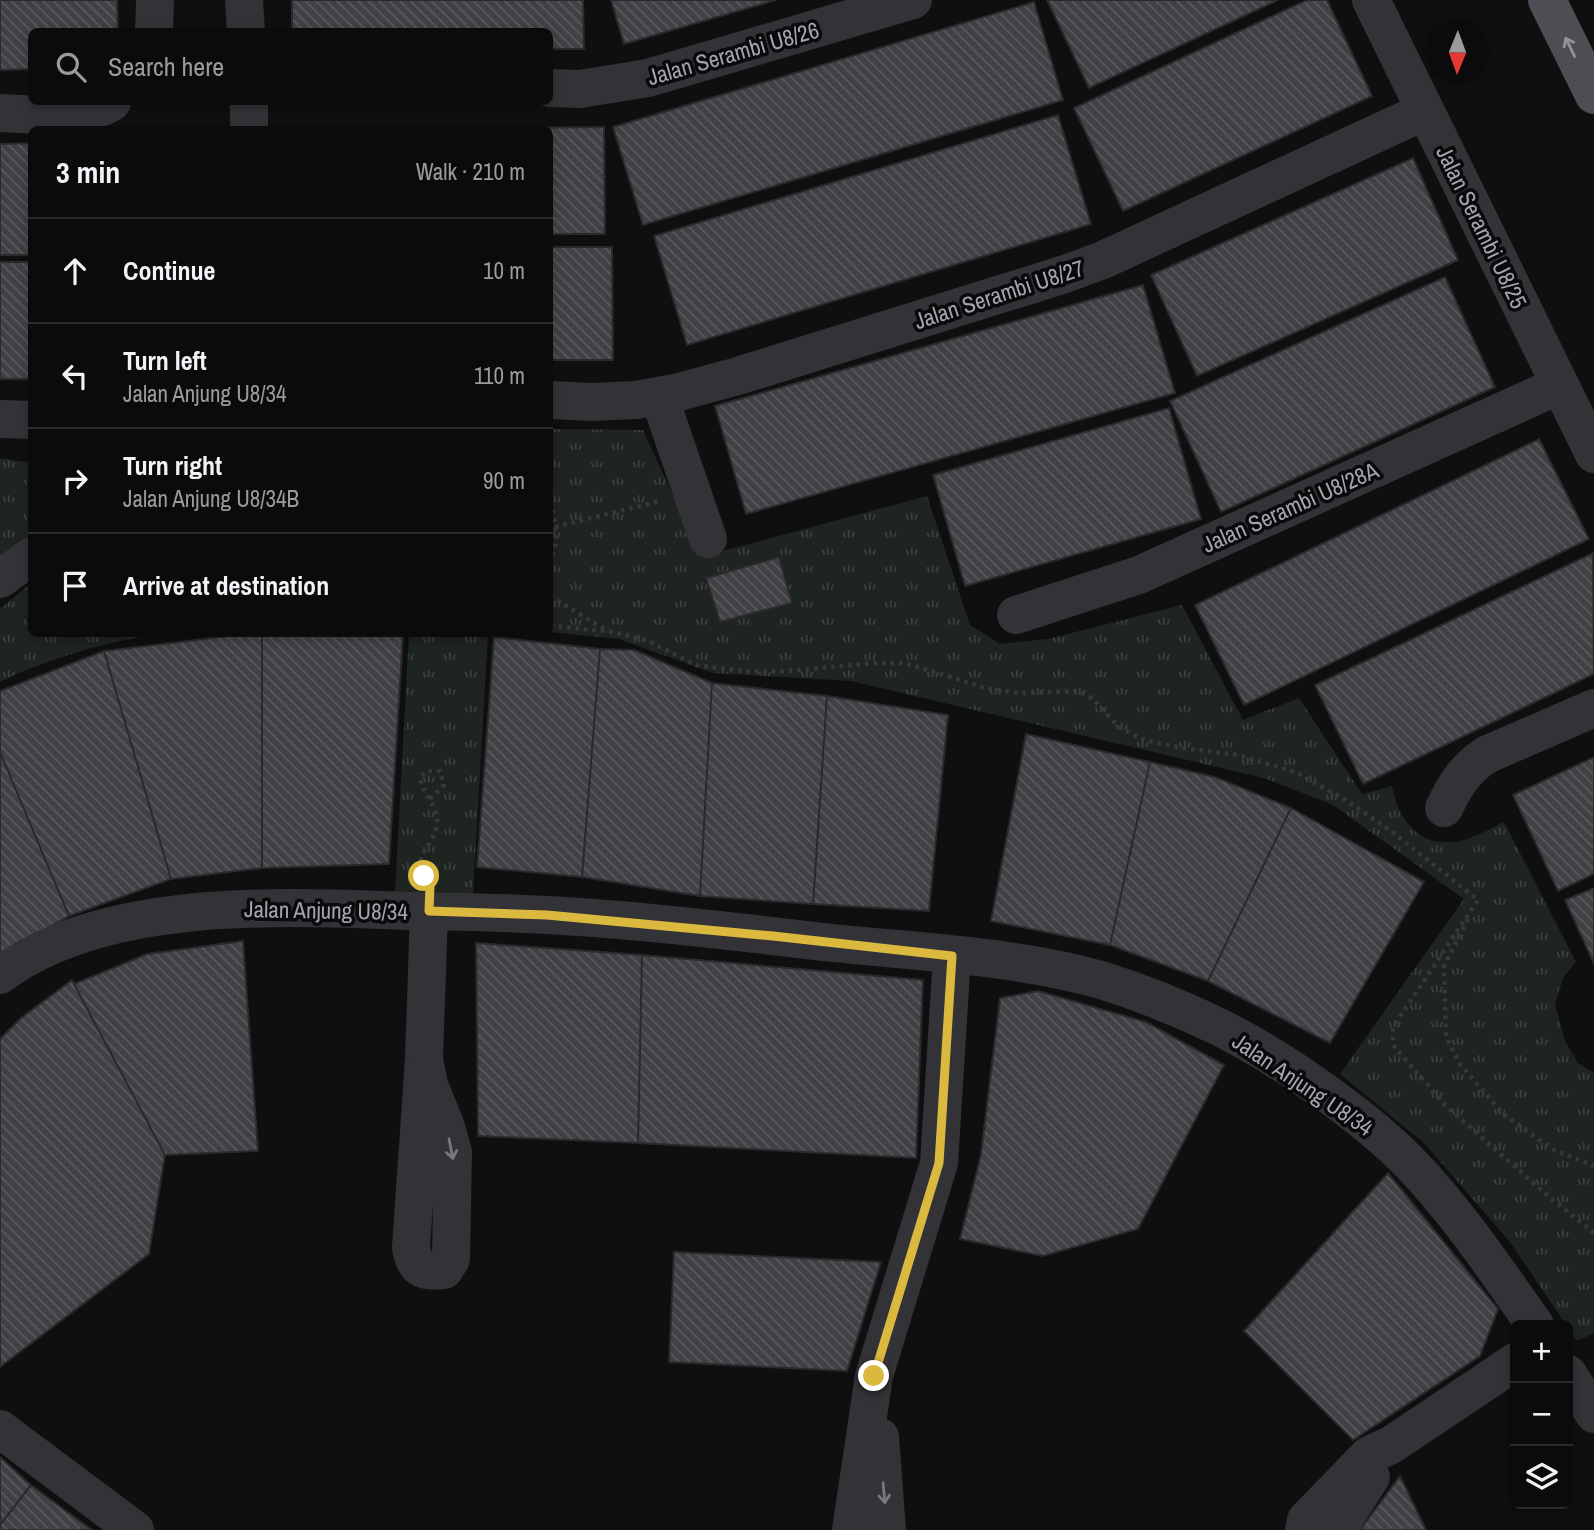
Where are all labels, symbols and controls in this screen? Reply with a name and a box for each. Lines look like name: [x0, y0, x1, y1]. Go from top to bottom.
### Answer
street label: Jalan Serambi U8/26: [644, 14, 822, 92]
north arrow: [1426, 21, 1489, 84]
search box: [28, 28, 553, 105]
one-way arrow: [1563, 37, 1577, 58]
icon: search: [52, 48, 90, 86]
text: Search here: [108, 49, 224, 84]
street label: Jalan Serambi U8/25: [1429, 141, 1535, 313]
text: 3 min: [56, 152, 120, 192]
text: Walk · 210 m: [416, 156, 525, 187]
icon: ahead: [56, 252, 94, 290]
street label: Jalan Serambi U8/27: [910, 252, 1088, 336]
text: Continue: [123, 253, 215, 288]
text: 10 m: [483, 255, 525, 286]
text: Turn left: [123, 343, 207, 378]
icon: left: [56, 357, 94, 395]
text: 110 m: [474, 360, 525, 391]
text: Jalan Anjung U8/34: [123, 378, 287, 409]
text: Turn right: [123, 448, 222, 483]
street label: Jalan Serambi U8/28A: [1197, 454, 1383, 560]
icon: right: [56, 462, 94, 500]
text: 90 m: [483, 465, 525, 496]
text: Jalan Anjung U8/34B: [123, 483, 299, 514]
icon: arrive: [56, 567, 94, 605]
text: Arrive at destination: [123, 568, 329, 603]
route start: [408, 860, 439, 891]
street label: Jalan Anjung U8/34: [244, 893, 409, 927]
street label: Jalan Anjung U8/34: [1227, 1025, 1380, 1143]
one-way arrow: [445, 1137, 458, 1160]
map controls: [1510, 1320, 1573, 1509]
button: +: [1510, 1320, 1573, 1383]
route end: [858, 1360, 889, 1391]
button: −: [1510, 1383, 1573, 1446]
button: layers: [1510, 1446, 1573, 1509]
one-way arrow: [878, 1481, 891, 1504]

